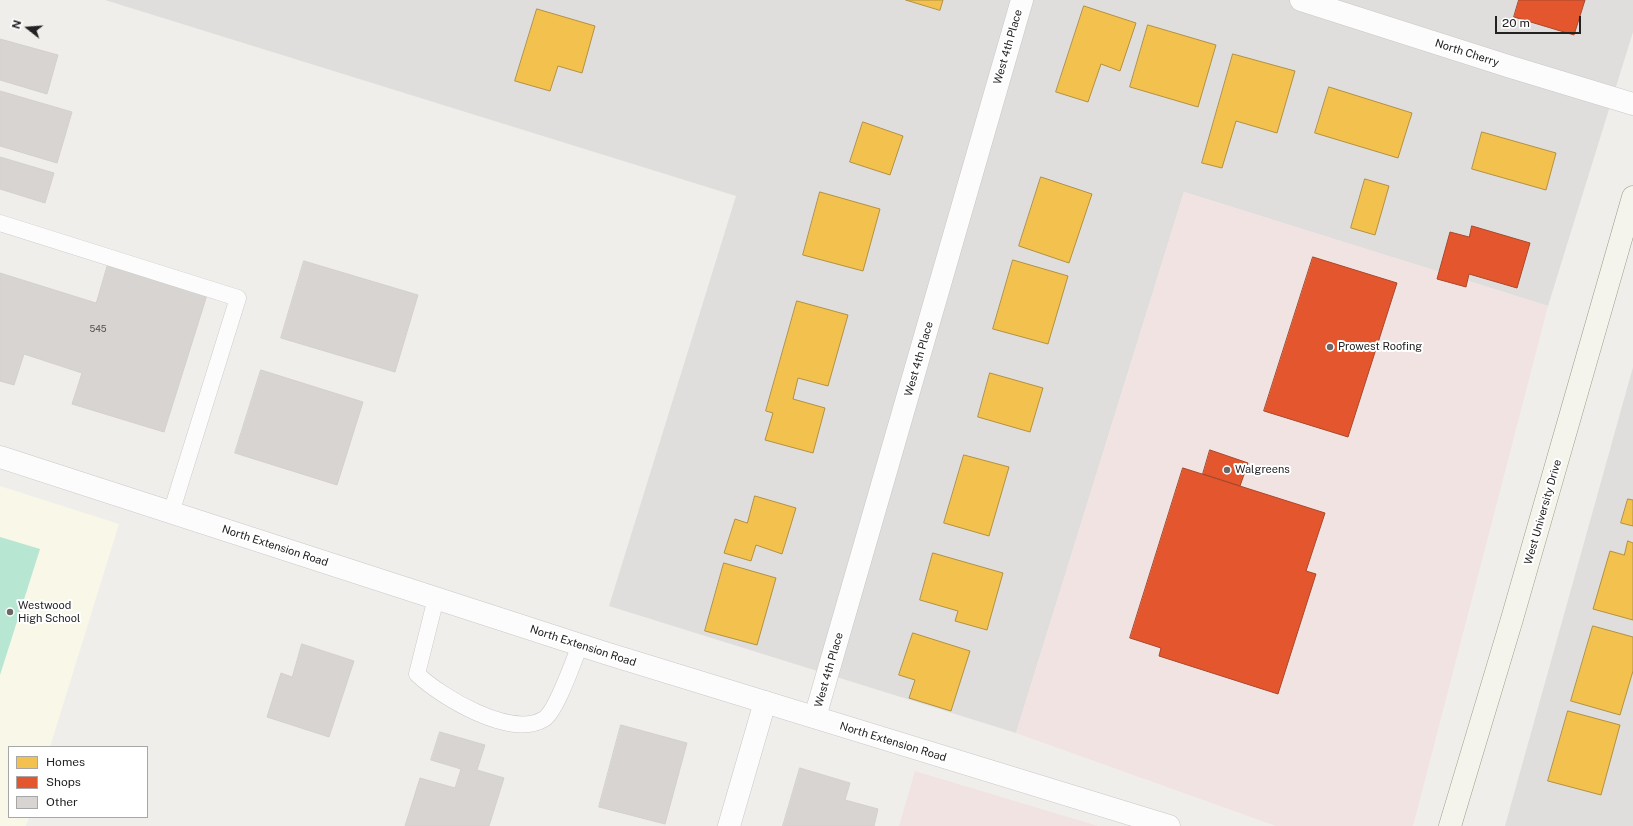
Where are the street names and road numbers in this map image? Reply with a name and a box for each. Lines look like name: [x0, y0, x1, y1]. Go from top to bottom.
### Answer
street label: West 4th Place: [991, 8, 1025, 86]
street label: North Cherry: [1433, 36, 1501, 70]
street label: West 4th Place: [902, 320, 936, 398]
street label: West University Drive: [1522, 458, 1564, 566]
street label: North Extension Road: [220, 523, 330, 569]
street label: North Extension Road: [528, 623, 638, 669]
street label: West 4th Place: [812, 631, 846, 709]
street label: North Extension Road: [838, 719, 948, 765]

